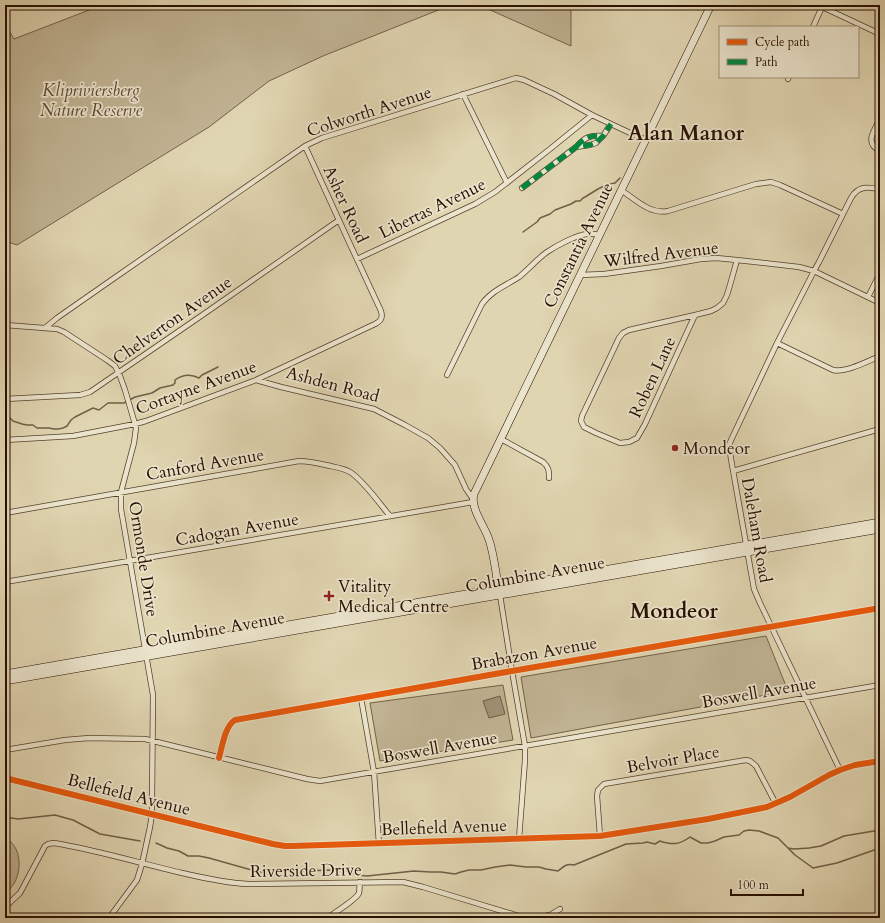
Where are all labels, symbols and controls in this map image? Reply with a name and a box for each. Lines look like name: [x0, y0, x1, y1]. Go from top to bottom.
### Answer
legend: [719, 26, 859, 78]
text: Cycle path: [755, 34, 810, 50]
text: Path: [755, 54, 778, 70]
park label: Klipriviersberg Nature Reserve: [40, 79, 142, 122]
street label: Colworth Avenue: [304, 80, 434, 142]
district label: Alan Manor: [628, 119, 745, 148]
street label: Asher Road: [318, 162, 374, 247]
street label: Libertas Avenue: [375, 173, 489, 244]
street label: Constantia Avenue: [538, 179, 619, 312]
street label: Wilfred Avenue: [601, 236, 720, 273]
street label: Chelverton Avenue: [108, 271, 237, 370]
street label: Roben Lane: [624, 333, 681, 422]
street label: Cortayne Avenue: [132, 355, 260, 420]
street label: Ashden Road: [284, 361, 382, 408]
place label: Mondeor: [683, 437, 751, 460]
street label: Canford Avenue: [144, 443, 266, 486]
marker: Mondeor: [670, 443, 680, 453]
street label: Daleham Road: [736, 476, 777, 584]
street label: Ormonde Drive: [123, 500, 164, 618]
street label: Cadogan Avenue: [174, 507, 301, 552]
street label: Columbine Avenue: [464, 551, 607, 598]
place label: Vitality Medical Centre: [338, 575, 449, 618]
marker: Vitality Medical Centre: [323, 590, 335, 602]
district label: Mondeor: [630, 597, 719, 626]
street label: Columbine Avenue: [144, 606, 287, 653]
street label: Brabazon Avenue: [469, 631, 599, 676]
street label: Boswell Avenue: [700, 671, 818, 714]
street label: Boswell Avenue: [381, 726, 499, 769]
street label: Belvoir Place: [625, 740, 721, 779]
street label: Bellefield Avenue: [65, 768, 193, 821]
street label: Bellefield Avenue: [381, 814, 507, 841]
street label: Riverside Drive: [250, 858, 362, 883]
scale bar: [731, 871, 803, 897]
text: 100 m: [737, 877, 770, 893]

